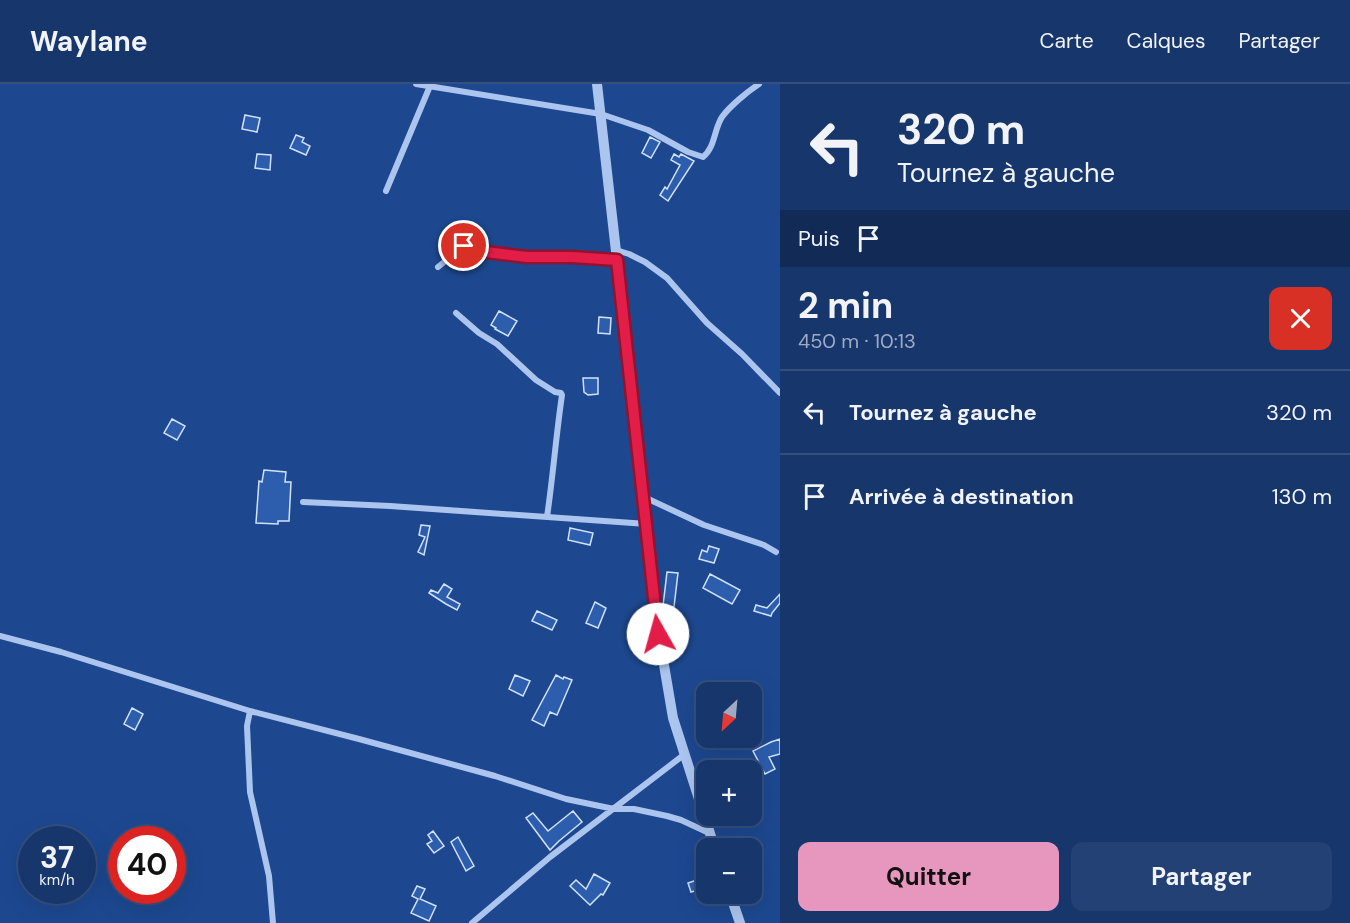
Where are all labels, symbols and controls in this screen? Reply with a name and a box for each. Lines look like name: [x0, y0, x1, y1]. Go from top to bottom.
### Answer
text: Waylane: [30, 23, 148, 60]
text: Carte: [1039, 27, 1094, 55]
text: Calques: [1127, 27, 1205, 55]
text: Partager: [1238, 27, 1320, 55]
text: 320 m: [897, 102, 1025, 157]
icon: left: [798, 108, 876, 186]
text: Tournez à gauche: [897, 155, 1115, 190]
pin: [438, 220, 489, 271]
icon: arrive: [852, 222, 885, 255]
text: Puis: [798, 224, 840, 253]
icon: arrive: [447, 229, 480, 262]
text: 2 min: [798, 282, 893, 329]
button: close: [1269, 287, 1332, 350]
text: 450 m · 10:13: [798, 328, 916, 354]
icon: left: [798, 396, 831, 429]
text: Tournez à gauche: [849, 398, 1037, 427]
text: 320 m: [1266, 398, 1332, 427]
icon: arrive: [798, 480, 831, 513]
text: Arrivée à destination: [849, 482, 1074, 511]
text: 130 m: [1272, 482, 1332, 511]
position arrow: [626, 602, 690, 666]
north arrow: [696, 682, 762, 748]
map controls: [696, 682, 762, 904]
button: +: [696, 760, 762, 826]
speed limit sign: 40: [108, 826, 186, 904]
text: 37: [40, 838, 74, 877]
button: −: [696, 838, 762, 904]
button: Quitter: [798, 842, 1059, 911]
button: Partager: [1071, 842, 1332, 911]
text: km/h: [39, 870, 75, 890]

